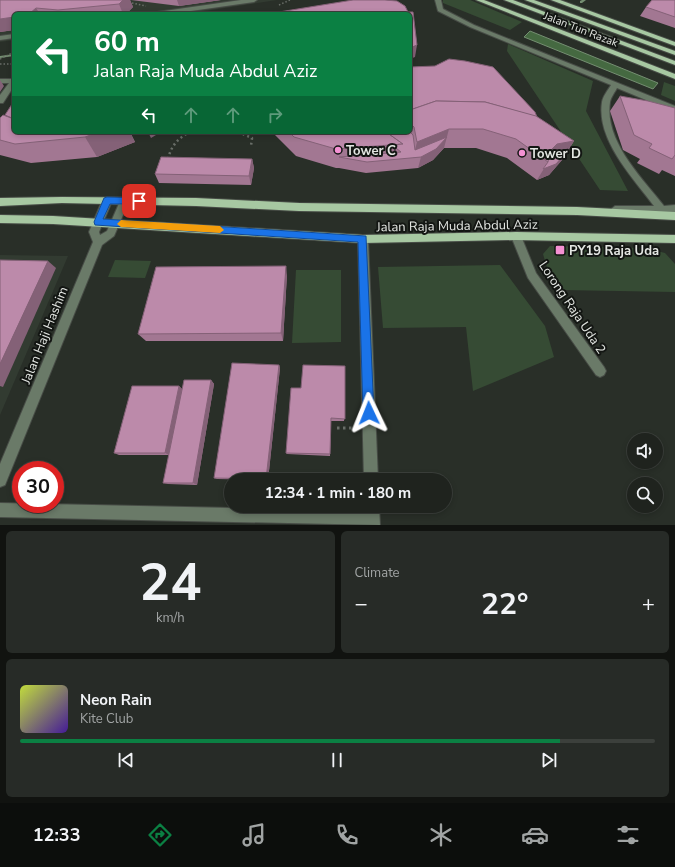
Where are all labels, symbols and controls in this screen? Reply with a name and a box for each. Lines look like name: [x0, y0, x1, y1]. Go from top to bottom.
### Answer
street label: Jalan Tun Razak: [541, 8, 620, 51]
text: 60 m: [94, 23, 160, 61]
icon: left: [28, 28, 80, 80]
text: Jalan Raja Muda Abdul Aziz: [94, 59, 317, 83]
icon: left: [138, 104, 160, 126]
icon: ahead: [180, 104, 202, 126]
icon: ahead: [222, 104, 244, 126]
icon: right: [264, 104, 286, 126]
place label: Tower C: [346, 142, 396, 160]
marker: Tower C: [333, 145, 343, 155]
place label: Tower D: [530, 145, 581, 163]
marker: Tower D: [517, 148, 527, 158]
pin: [122, 184, 156, 218]
icon: arrive: [128, 190, 150, 212]
street label: Jalan Raja Muda Abdul Aziz: [375, 216, 538, 236]
place label: PY19 Raja Uda: [569, 242, 659, 260]
marker: PY19 Raja Uda: [554, 244, 566, 256]
street label: Lorong Raja Uda 2: [534, 258, 610, 357]
street label: Jalan Haji Hashim: [17, 284, 73, 388]
position arrow: [348, 392, 390, 434]
map controls: [627, 433, 663, 513]
button: sound: [627, 433, 663, 469]
speed limit sign: 30: [12, 461, 64, 513]
button: search: [627, 477, 663, 513]
text: 12:34 · 1 min · 180 m: [265, 483, 411, 503]
text: 24: [139, 547, 201, 618]
text: Climate: [355, 564, 400, 582]
text: 22°: [481, 584, 528, 625]
text: −: [355, 589, 368, 619]
text: +: [642, 589, 655, 619]
text: km/h: [156, 609, 185, 627]
text: Neon Rain: [80, 690, 152, 710]
text: Kite Club: [80, 710, 133, 728]
icon: previous: [115, 749, 137, 771]
icon: pause: [326, 749, 348, 771]
icon: next: [538, 749, 560, 771]
icon: directions: [146, 821, 174, 849]
icon: music: [240, 821, 268, 849]
icon: phone: [333, 821, 361, 849]
icon: climate: [427, 821, 455, 849]
icon: car: [521, 821, 549, 849]
icon: filters: [614, 821, 642, 849]
text: 12:33: [33, 823, 80, 847]

